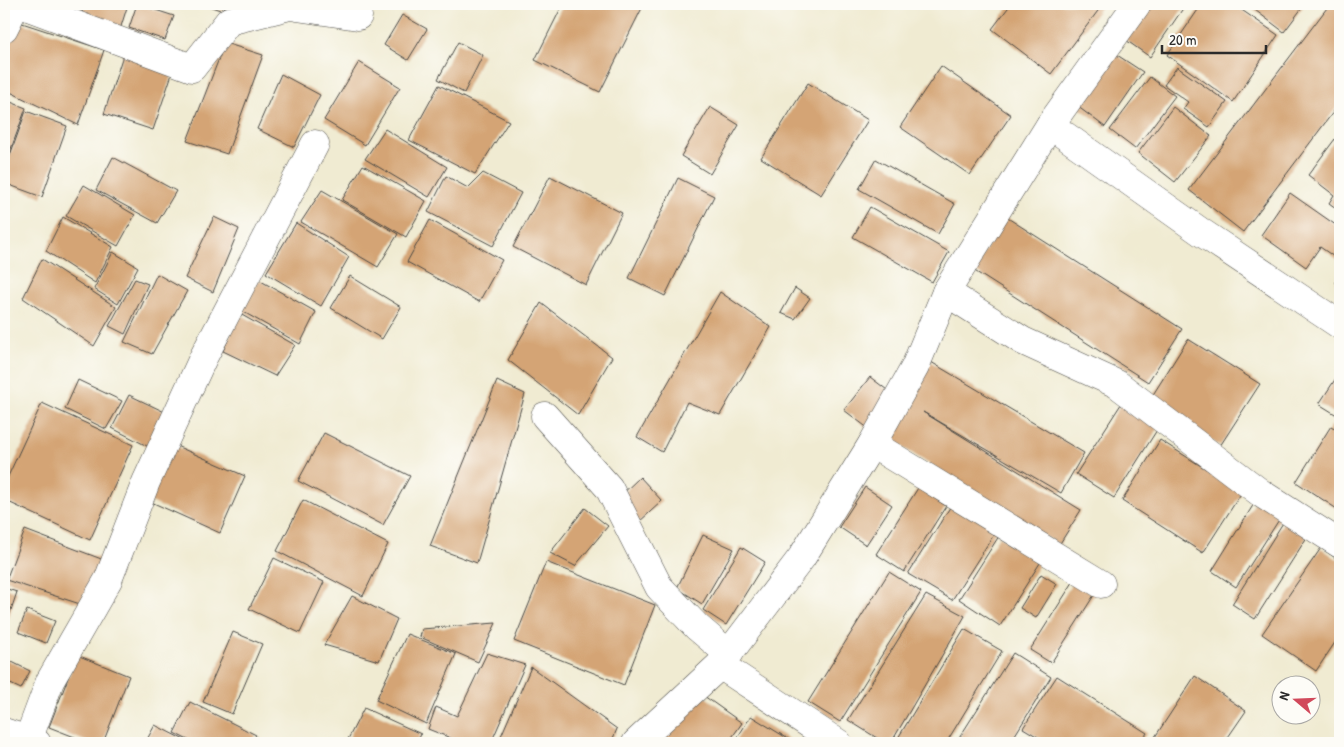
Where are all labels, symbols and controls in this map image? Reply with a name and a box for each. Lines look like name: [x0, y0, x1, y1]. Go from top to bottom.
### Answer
scale bar: [1162, 22, 1265, 54]
text: 20 m: [1169, 29, 1196, 50]
north arrow: [1272, 674, 1322, 724]
text: N: [1273, 688, 1294, 702]

